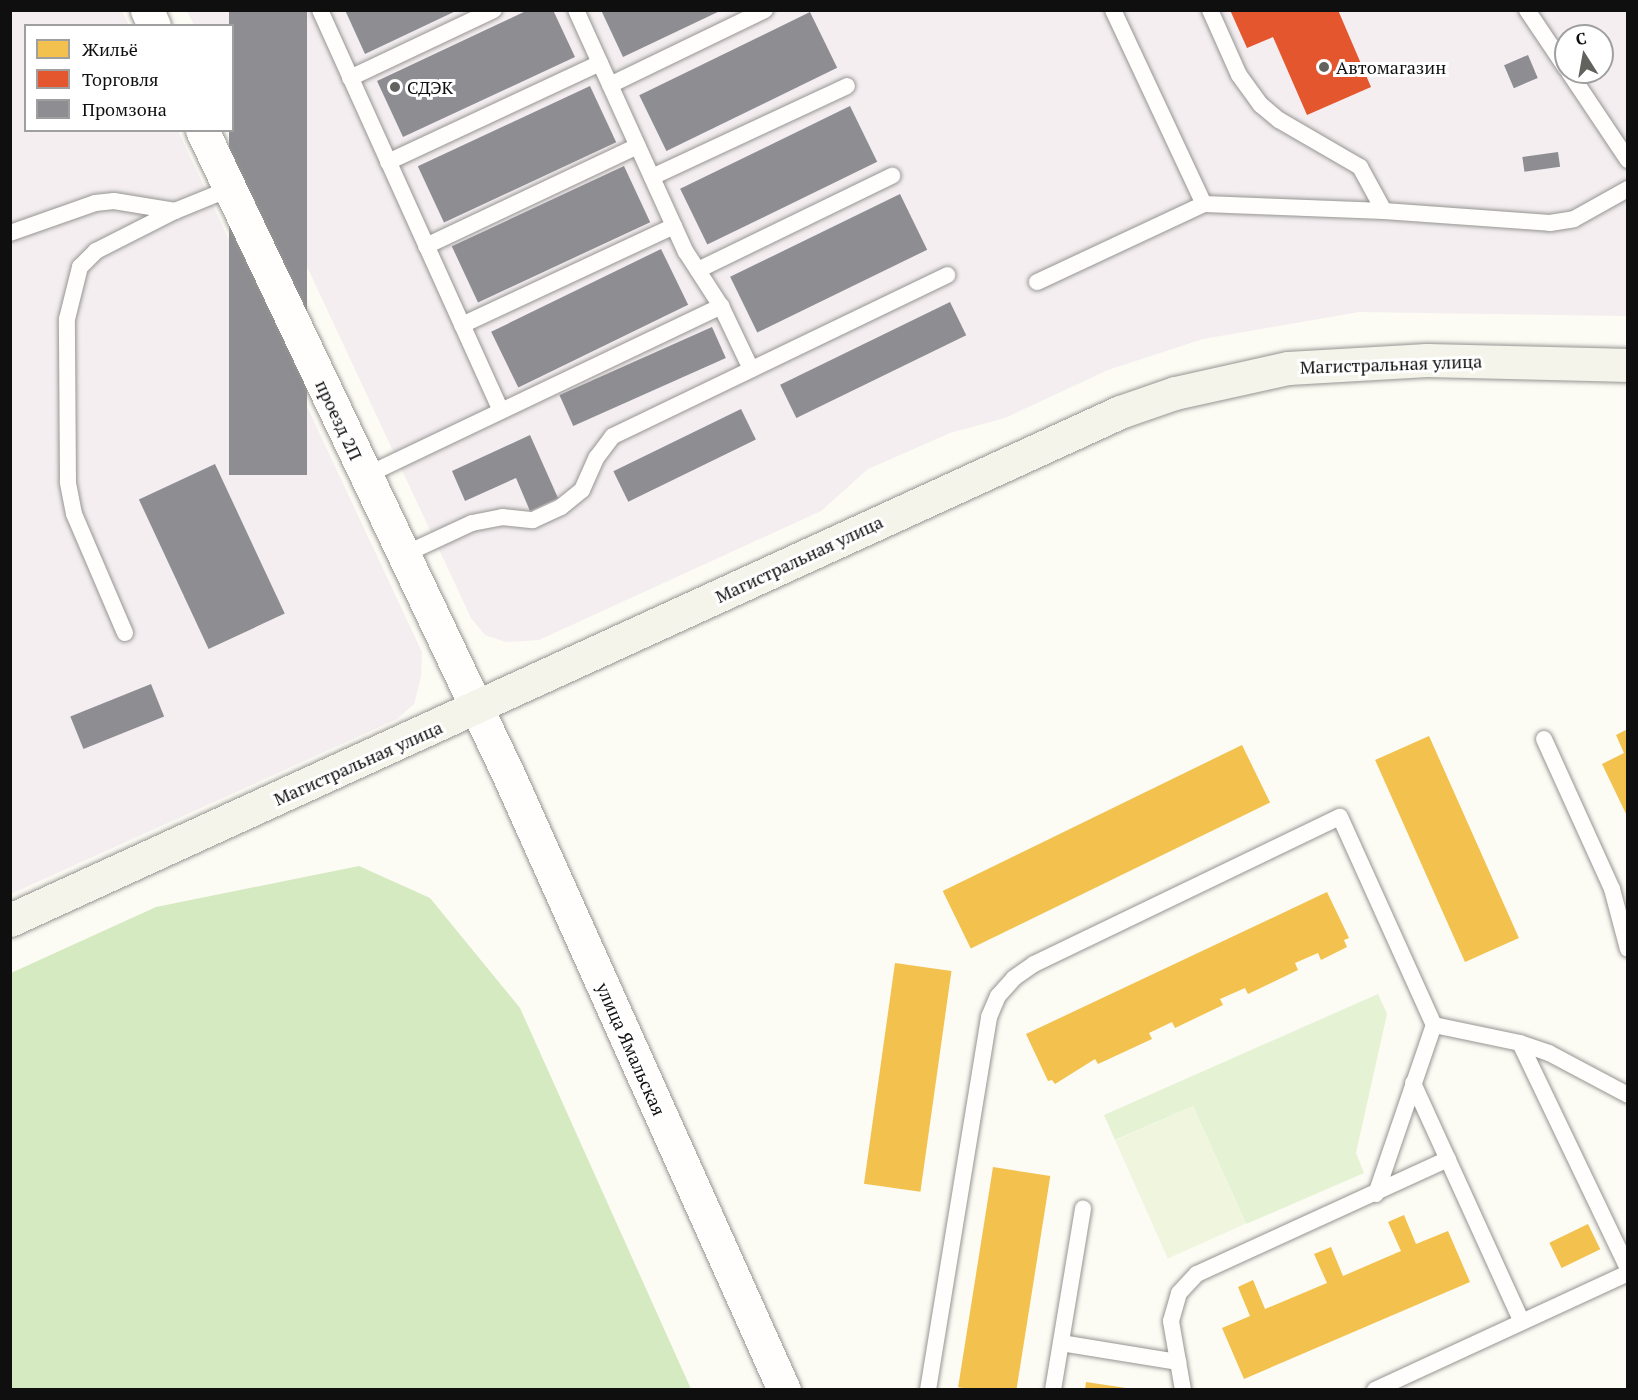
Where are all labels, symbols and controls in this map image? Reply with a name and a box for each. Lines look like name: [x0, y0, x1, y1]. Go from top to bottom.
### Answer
legend: [24, 24, 234, 132]
north arrow: [1554, 24, 1614, 84]
text: С: [1574, 27, 1588, 50]
text: Жильё: [82, 37, 138, 61]
place label: Автомагазин: [1336, 56, 1446, 78]
marker: Автомагазин: [1317, 60, 1331, 74]
text: Торговля: [82, 67, 159, 91]
place label: СДЭК: [407, 76, 453, 98]
marker: СДЭК: [388, 80, 402, 94]
text: Промзона: [82, 97, 167, 121]
street label: Магистральная улица: [1300, 350, 1482, 378]
street label: проезд 2П: [311, 376, 367, 464]
street label: Магистральная улица: [712, 511, 886, 607]
street label: Магистральная улица: [270, 716, 446, 810]
street label: улица Ямальская: [592, 979, 670, 1119]

